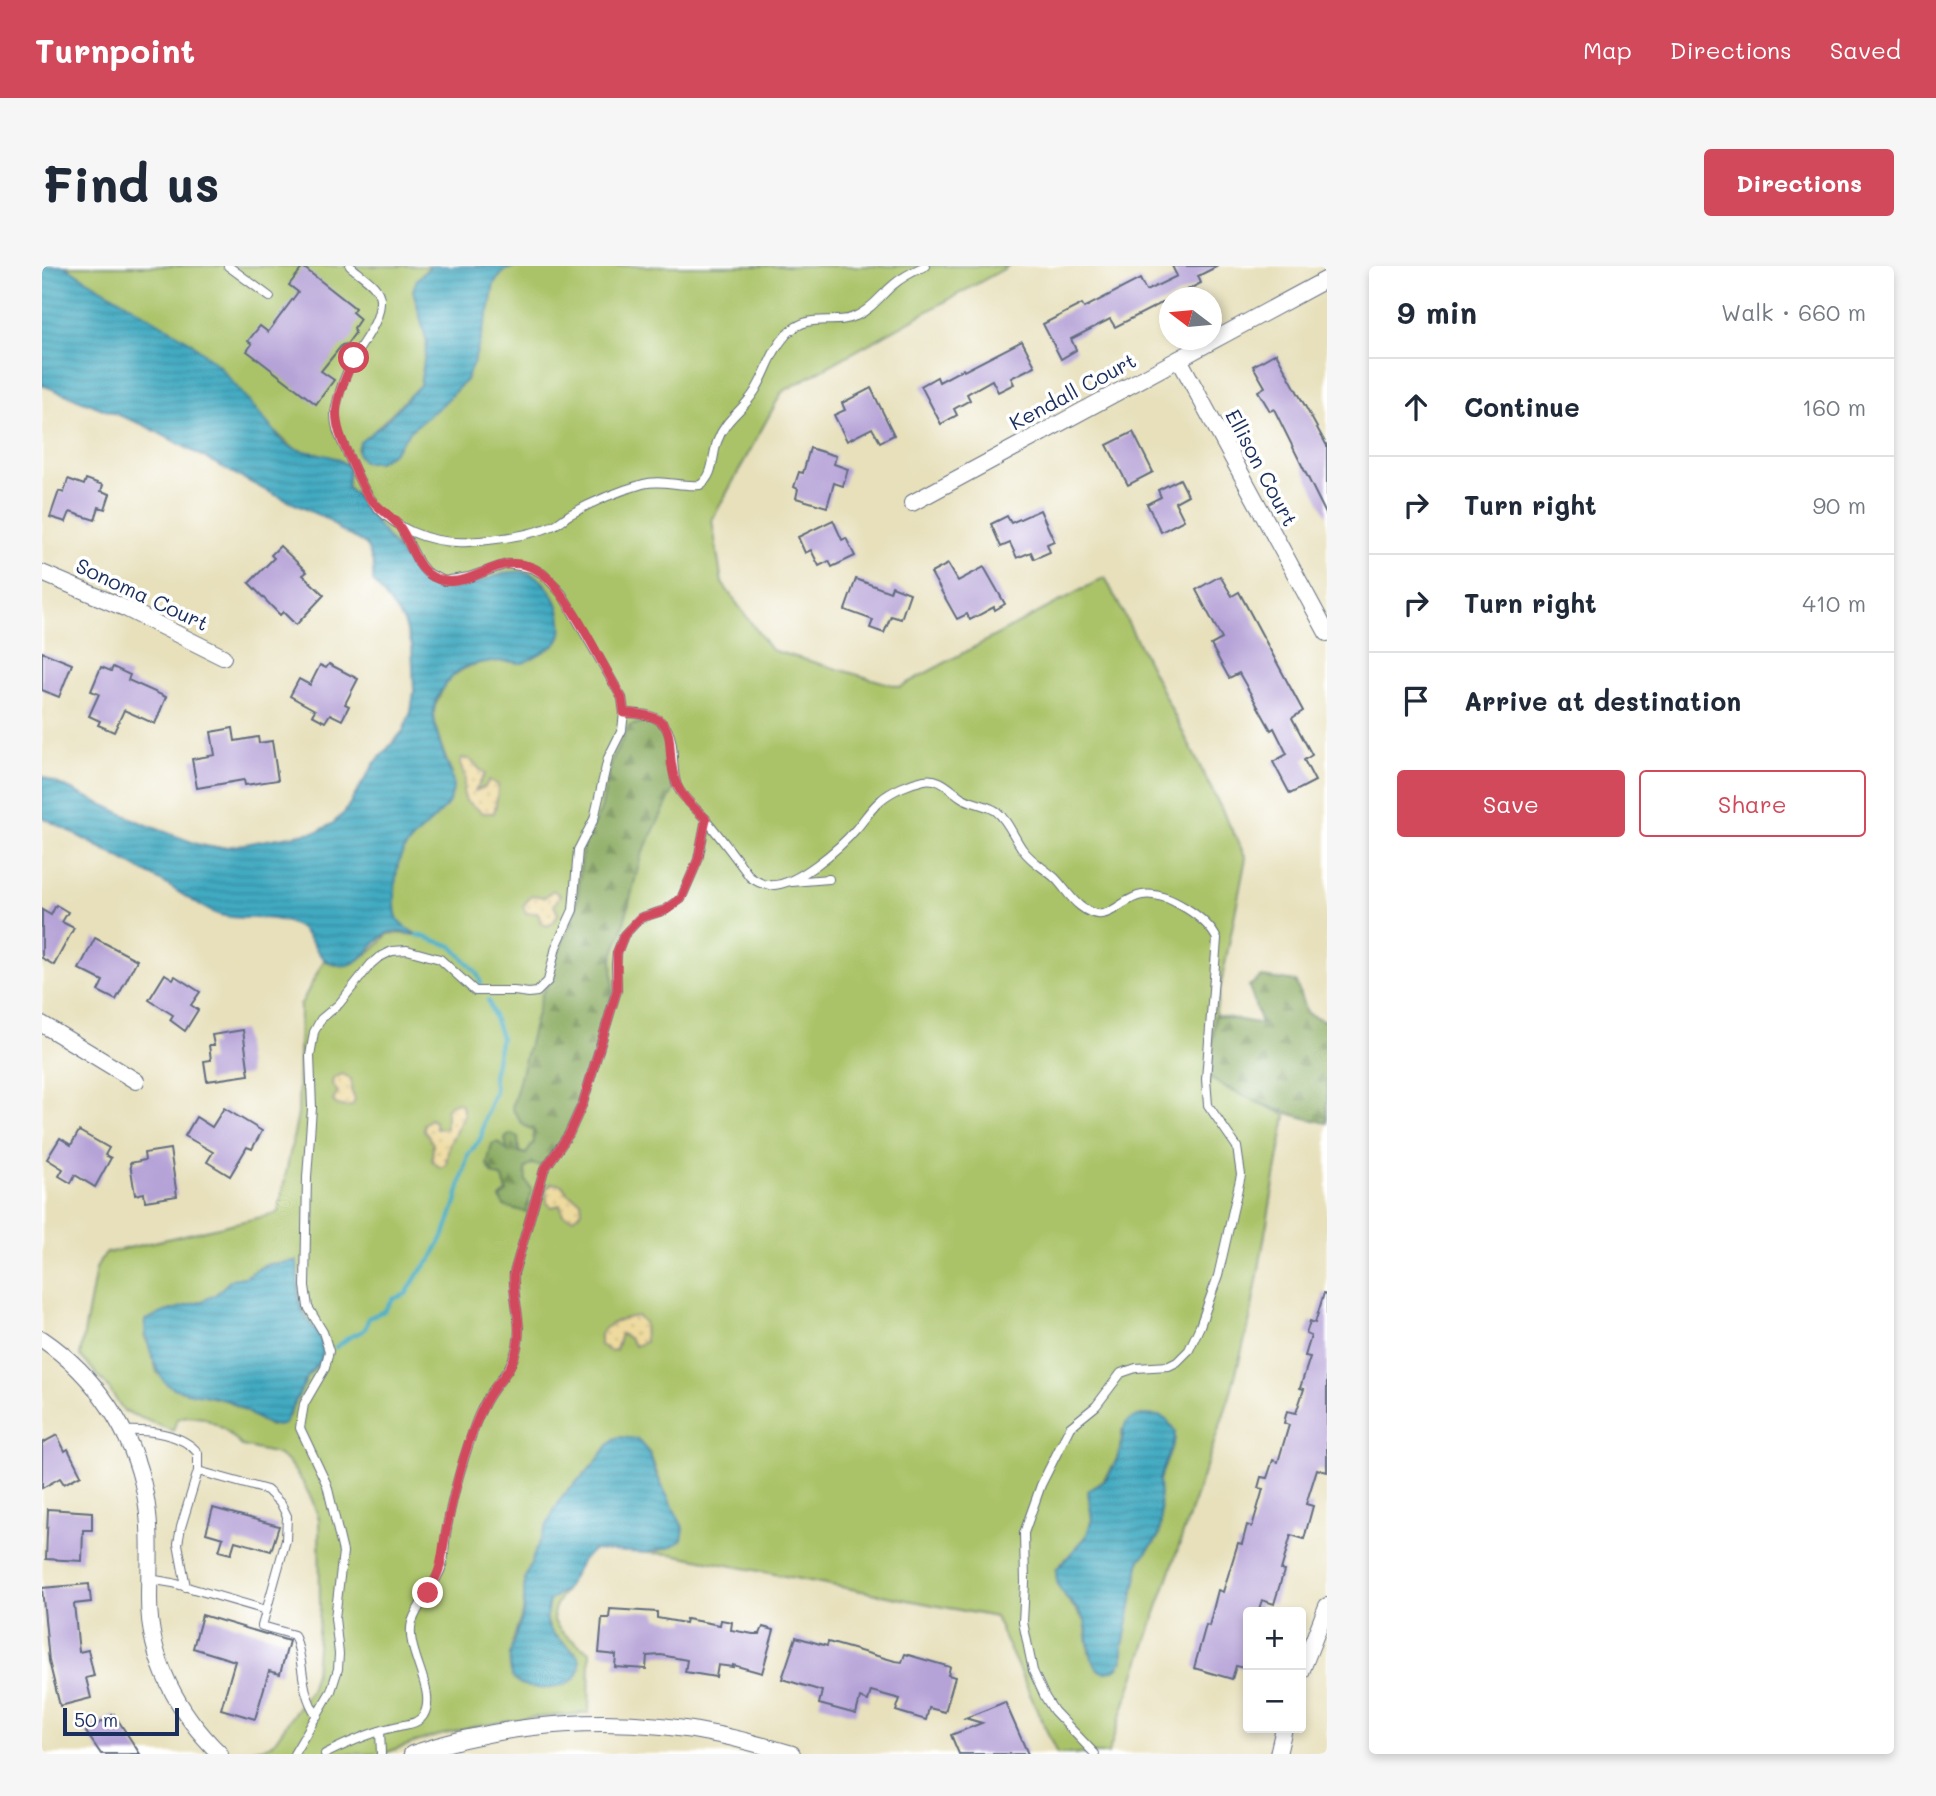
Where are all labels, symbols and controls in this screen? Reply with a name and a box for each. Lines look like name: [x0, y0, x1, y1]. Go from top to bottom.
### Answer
text: Turnpoint: [35, 28, 195, 71]
text: Map: [1583, 34, 1632, 65]
text: Directions: [1670, 34, 1792, 65]
text: Saved: [1830, 34, 1901, 65]
button: Directions: [1704, 149, 1894, 216]
text: Find us: [42, 151, 220, 214]
north arrow: [1159, 287, 1222, 350]
text: 9 min: [1397, 292, 1477, 332]
text: Walk · 660 m: [1721, 297, 1866, 327]
route start: [338, 342, 369, 373]
street label: Kendall Court: [1004, 346, 1140, 435]
icon: ahead: [1397, 388, 1435, 426]
text: Continue: [1464, 390, 1580, 424]
text: 160 m: [1802, 392, 1866, 422]
street label: Ellison Court: [1220, 404, 1304, 530]
icon: right: [1397, 486, 1435, 524]
text: Turn right: [1464, 488, 1597, 522]
text: 90 m: [1813, 490, 1866, 520]
street label: Sonoma Court: [72, 551, 213, 636]
icon: right: [1397, 584, 1435, 622]
text: Turn right: [1464, 586, 1597, 620]
text: 410 m: [1802, 588, 1866, 618]
icon: arrive: [1397, 682, 1435, 720]
text: Arrive at destination: [1464, 684, 1741, 718]
button: Save: [1397, 770, 1625, 837]
button: Share: [1639, 770, 1866, 837]
route end: [412, 1577, 443, 1608]
map controls: [1243, 1607, 1306, 1733]
button: +: [1243, 1607, 1306, 1670]
button: −: [1243, 1670, 1306, 1733]
scale bar: [63, 1705, 178, 1737]
text: 50 m: [74, 1707, 118, 1732]

